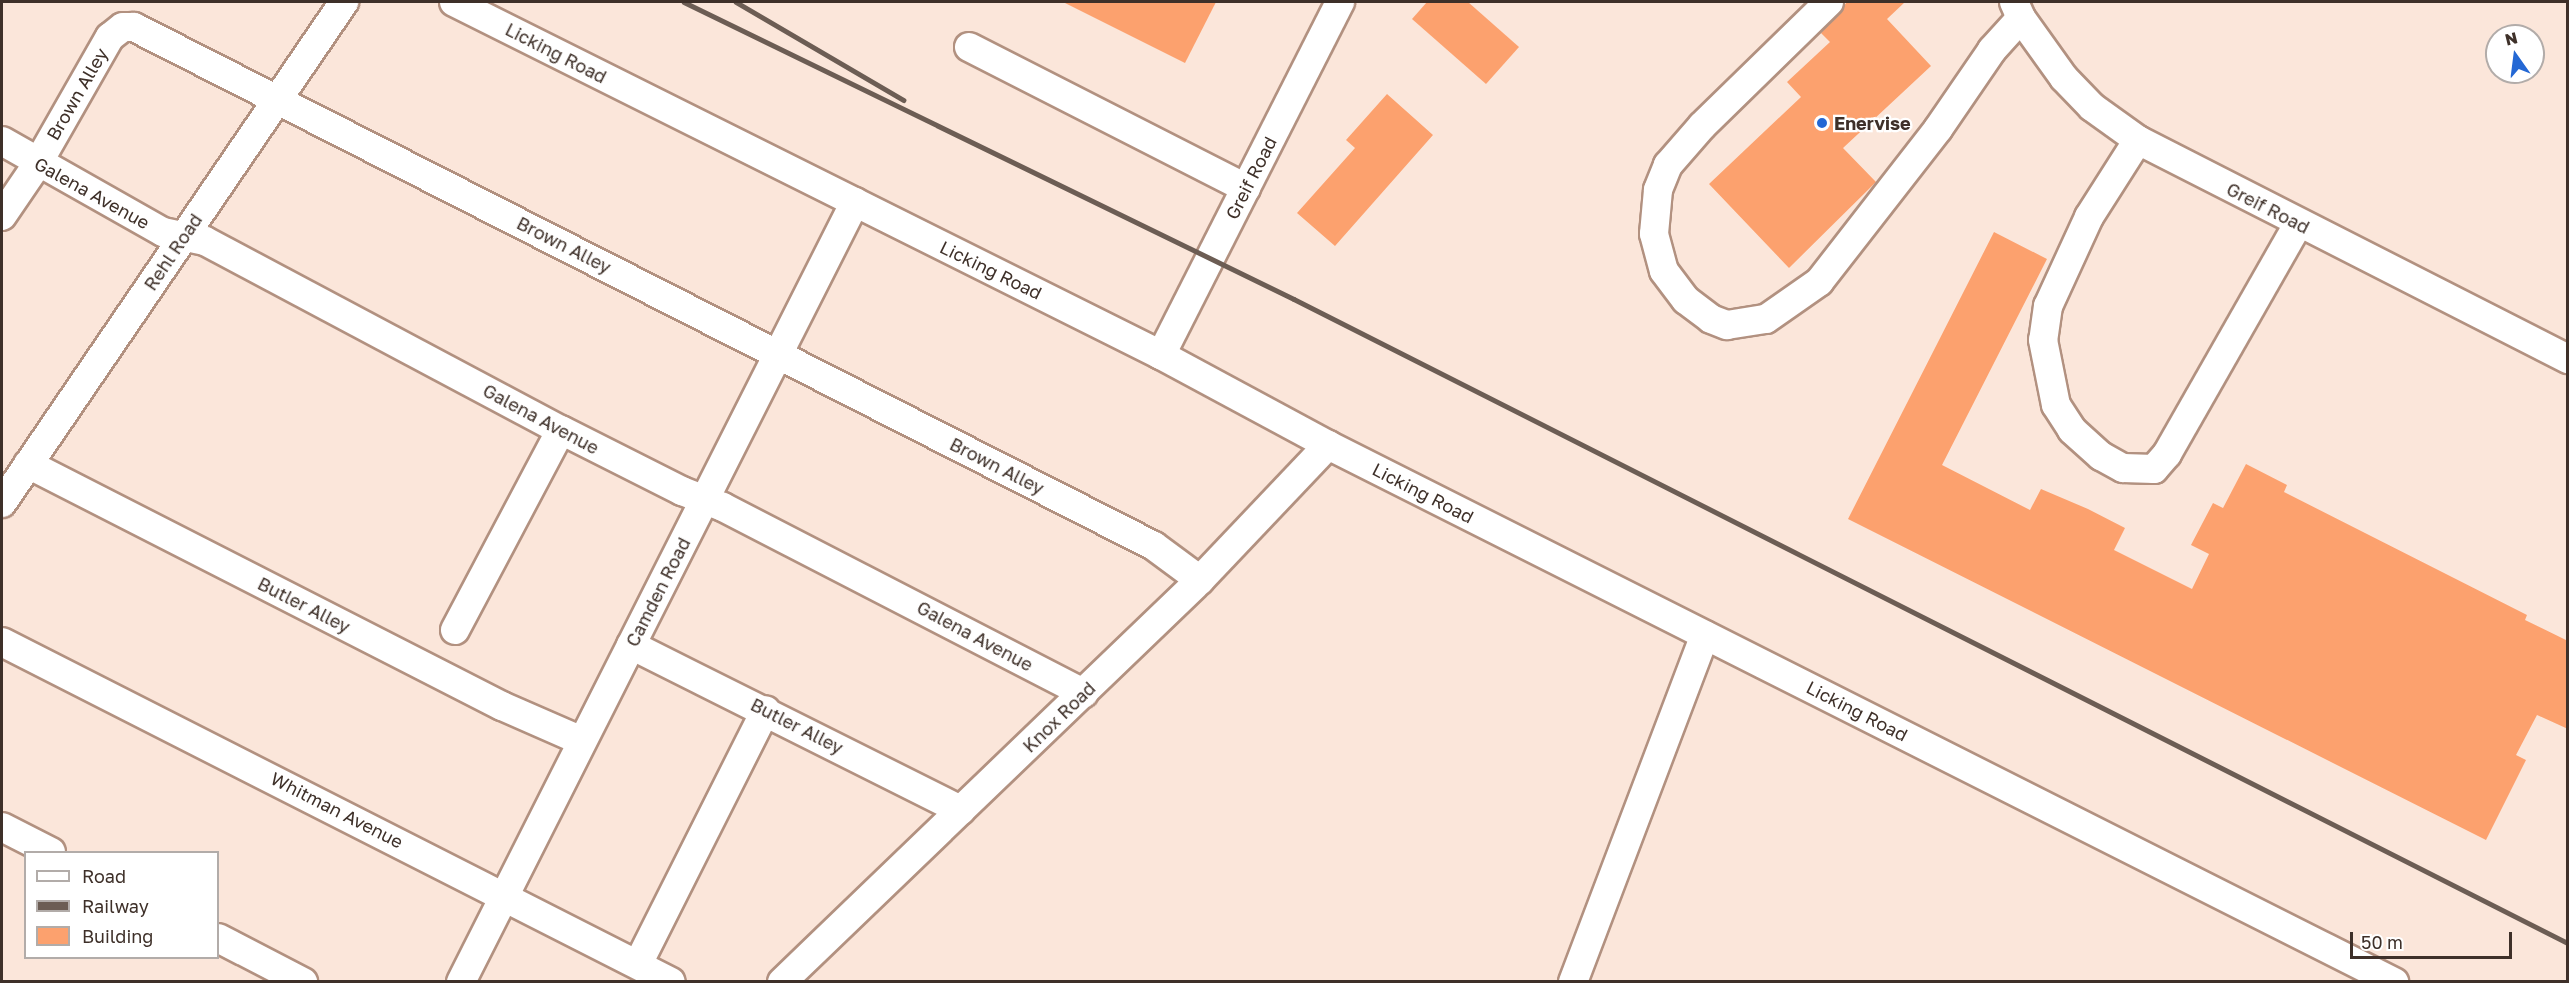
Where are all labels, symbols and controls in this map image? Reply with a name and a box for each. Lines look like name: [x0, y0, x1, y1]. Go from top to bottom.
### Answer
street label: Licking Road: [502, 18, 610, 88]
north arrow: [2485, 24, 2545, 84]
text: N: [2503, 27, 2519, 50]
street label: Brown Alley: [42, 44, 112, 144]
place label: Enervise: [1834, 112, 1911, 134]
marker: Enervise: [1815, 116, 1829, 130]
street label: Greif Road: [1221, 133, 1281, 223]
street label: Galena Avenue: [31, 152, 153, 234]
street label: Greif Road: [2223, 178, 2313, 238]
street label: Rehl Road: [139, 210, 207, 294]
street label: Brown Alley: [513, 212, 615, 278]
street label: Licking Road: [937, 236, 1045, 304]
street label: Galena Avenue: [479, 379, 603, 459]
street label: Brown Alley: [946, 433, 1048, 499]
street label: Licking Road: [1369, 458, 1477, 528]
street label: Camden Road: [621, 534, 695, 650]
street label: Butler Alley: [254, 572, 354, 638]
street label: Galena Avenue: [913, 596, 1037, 676]
street label: Licking Road: [1803, 676, 1911, 746]
street label: Knox Road: [1018, 677, 1100, 757]
street label: Butler Alley: [747, 693, 847, 759]
street label: Whitman Avenue: [267, 767, 407, 853]
legend: [24, 851, 219, 959]
text: Road: [82, 865, 126, 887]
text: Railway: [82, 895, 149, 917]
scale bar: [2353, 920, 2515, 958]
text: Building: [82, 925, 153, 947]
text: 50 m: [2361, 931, 2403, 953]

